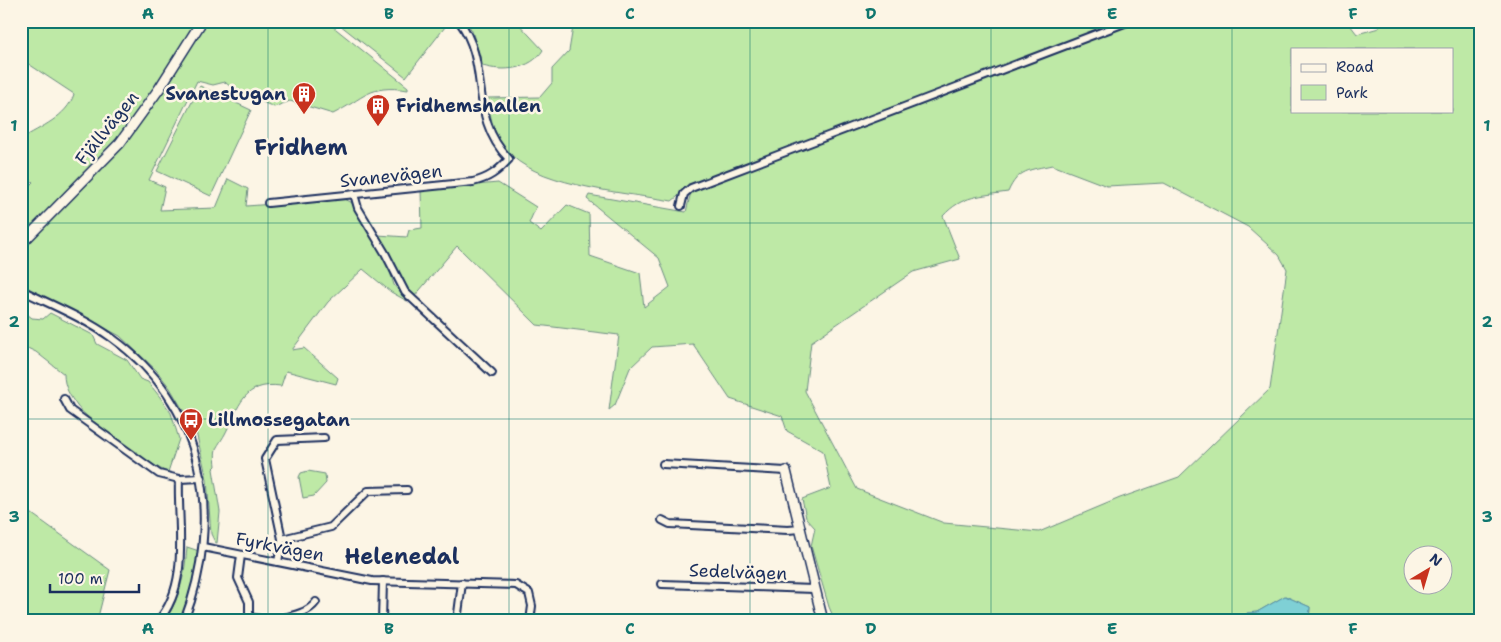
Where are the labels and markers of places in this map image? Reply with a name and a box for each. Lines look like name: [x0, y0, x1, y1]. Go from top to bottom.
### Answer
building icon: Svanestugan: [291, 81, 317, 115]
place label: Svanestugan: [165, 82, 286, 106]
building icon: Fridhemshallen: [365, 93, 391, 127]
place label: Fridhemshallen: [396, 94, 541, 118]
bus stop icon: Lillmossegatan: [178, 407, 204, 441]
place label: Lillmossegatan: [208, 408, 350, 432]

